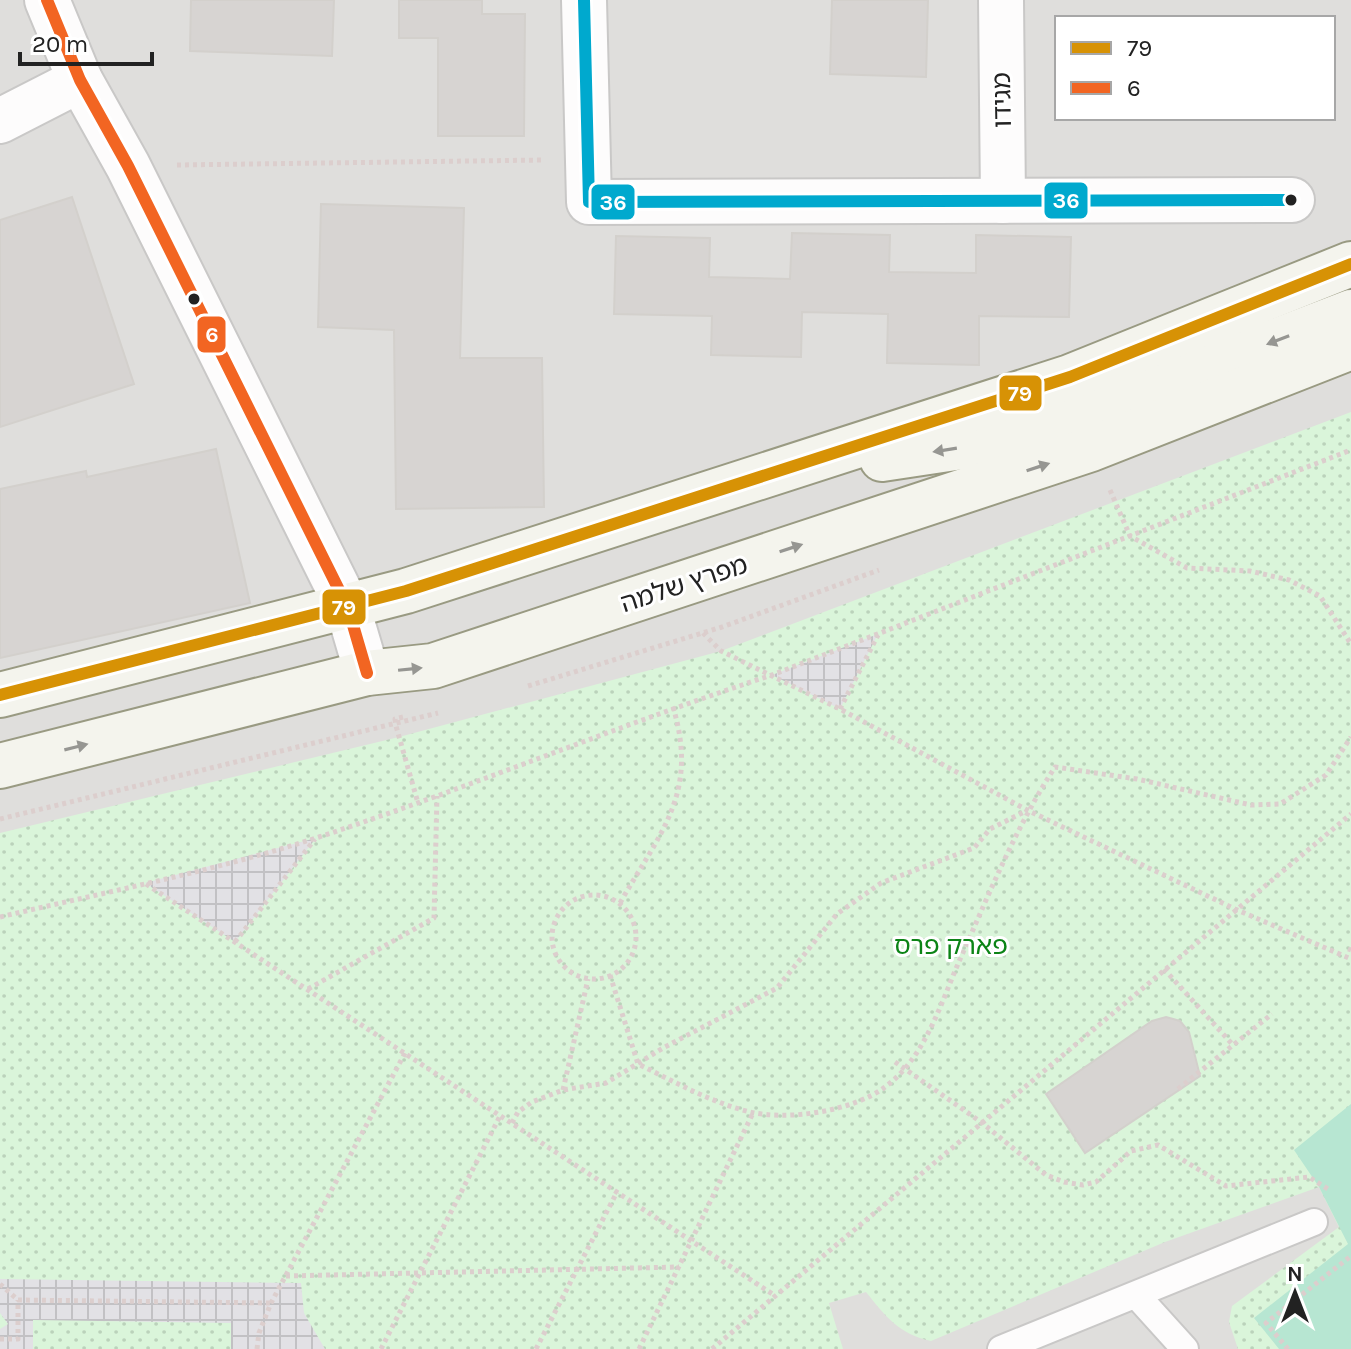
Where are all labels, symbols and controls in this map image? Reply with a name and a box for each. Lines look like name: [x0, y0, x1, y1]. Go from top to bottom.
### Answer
scale bar: [20, 16, 152, 66]
legend: [1055, 16, 1335, 120]
text: 20 m: [32, 30, 88, 58]
text: 79: [1127, 34, 1152, 62]
street label: מגידו: [986, 72, 1018, 128]
text: 6: [1127, 74, 1141, 102]
line badge: 36: [1043, 181, 1089, 220]
line badge: 36: [590, 183, 636, 221]
text: 36: [1052, 188, 1080, 214]
text: 36: [599, 190, 627, 216]
unlabelled marker: [1283, 192, 1299, 208]
unlabelled marker: [186, 291, 202, 307]
line badge: 6: [196, 315, 227, 354]
text: 6: [205, 322, 219, 348]
one-way arrow: [1266, 334, 1290, 347]
line badge: 79: [998, 374, 1043, 412]
text: 79: [1008, 381, 1032, 407]
one-way arrow: [932, 444, 957, 457]
one-way arrow: [1026, 460, 1050, 473]
one-way arrow: [779, 542, 803, 554]
street label: מפרץ שלמה: [617, 549, 751, 619]
line badge: 79: [321, 588, 367, 626]
text: 79: [332, 595, 356, 621]
one-way arrow: [398, 662, 423, 675]
one-way arrow: [63, 741, 88, 753]
park label: פארק פרס: [894, 930, 1008, 961]
north arrow: [1255, 1253, 1335, 1333]
text: N: [1287, 1261, 1303, 1287]

